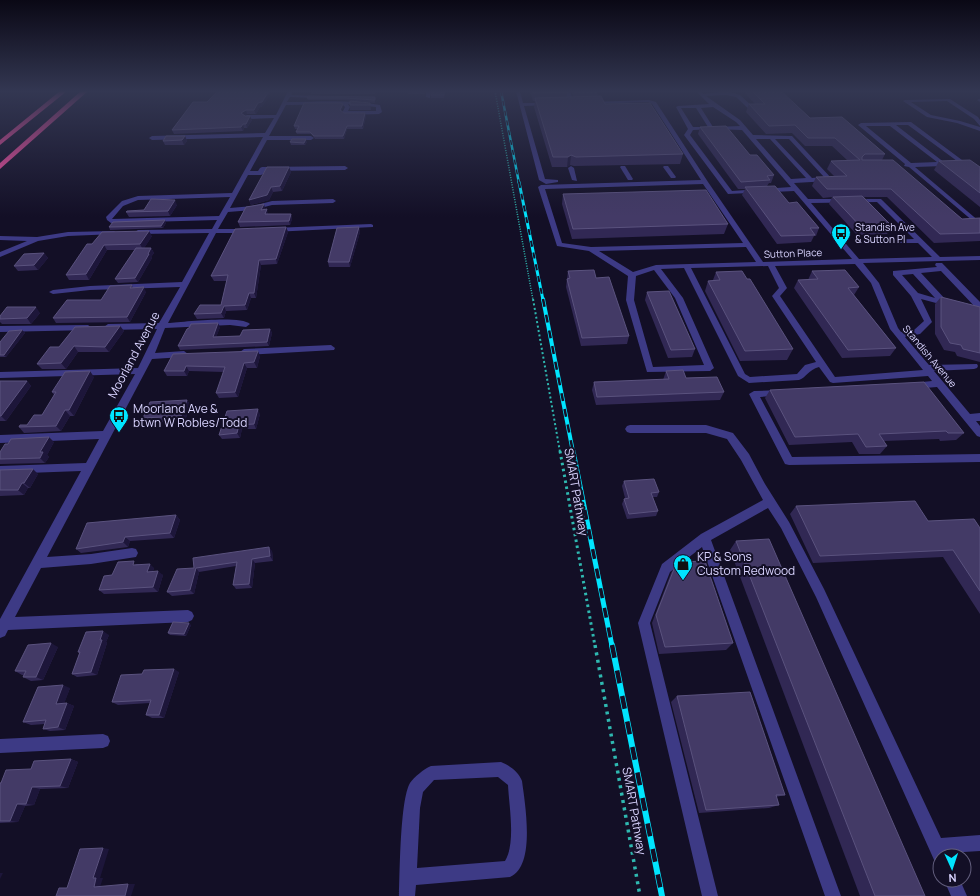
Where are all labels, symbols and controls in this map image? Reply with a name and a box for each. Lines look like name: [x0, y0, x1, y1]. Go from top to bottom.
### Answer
place label: Standish Ave & Sutton Pl: [855, 220, 915, 246]
bus stop icon: Standish Ave & Sutton Pl: [830, 222, 852, 250]
street label: Sutton Place: [764, 245, 823, 261]
street label: Moorland Avenue: [104, 308, 164, 401]
street label: Standish Avenue: [900, 322, 960, 390]
place label: Moorland Ave & btwn W Robles/Todd: [133, 400, 247, 431]
bus stop icon: Moorland Ave & btwn W Robles/Todd: [108, 405, 130, 433]
street label: SMART Pathway: [560, 447, 593, 538]
place label: KP & Sons Custom Redwood: [697, 548, 795, 579]
shop icon: KP & Sons Custom Redwood: [672, 553, 694, 581]
street label: SMART Pathway: [618, 766, 651, 857]
north arrow: [932, 848, 972, 888]
text: N: [948, 871, 957, 886]

